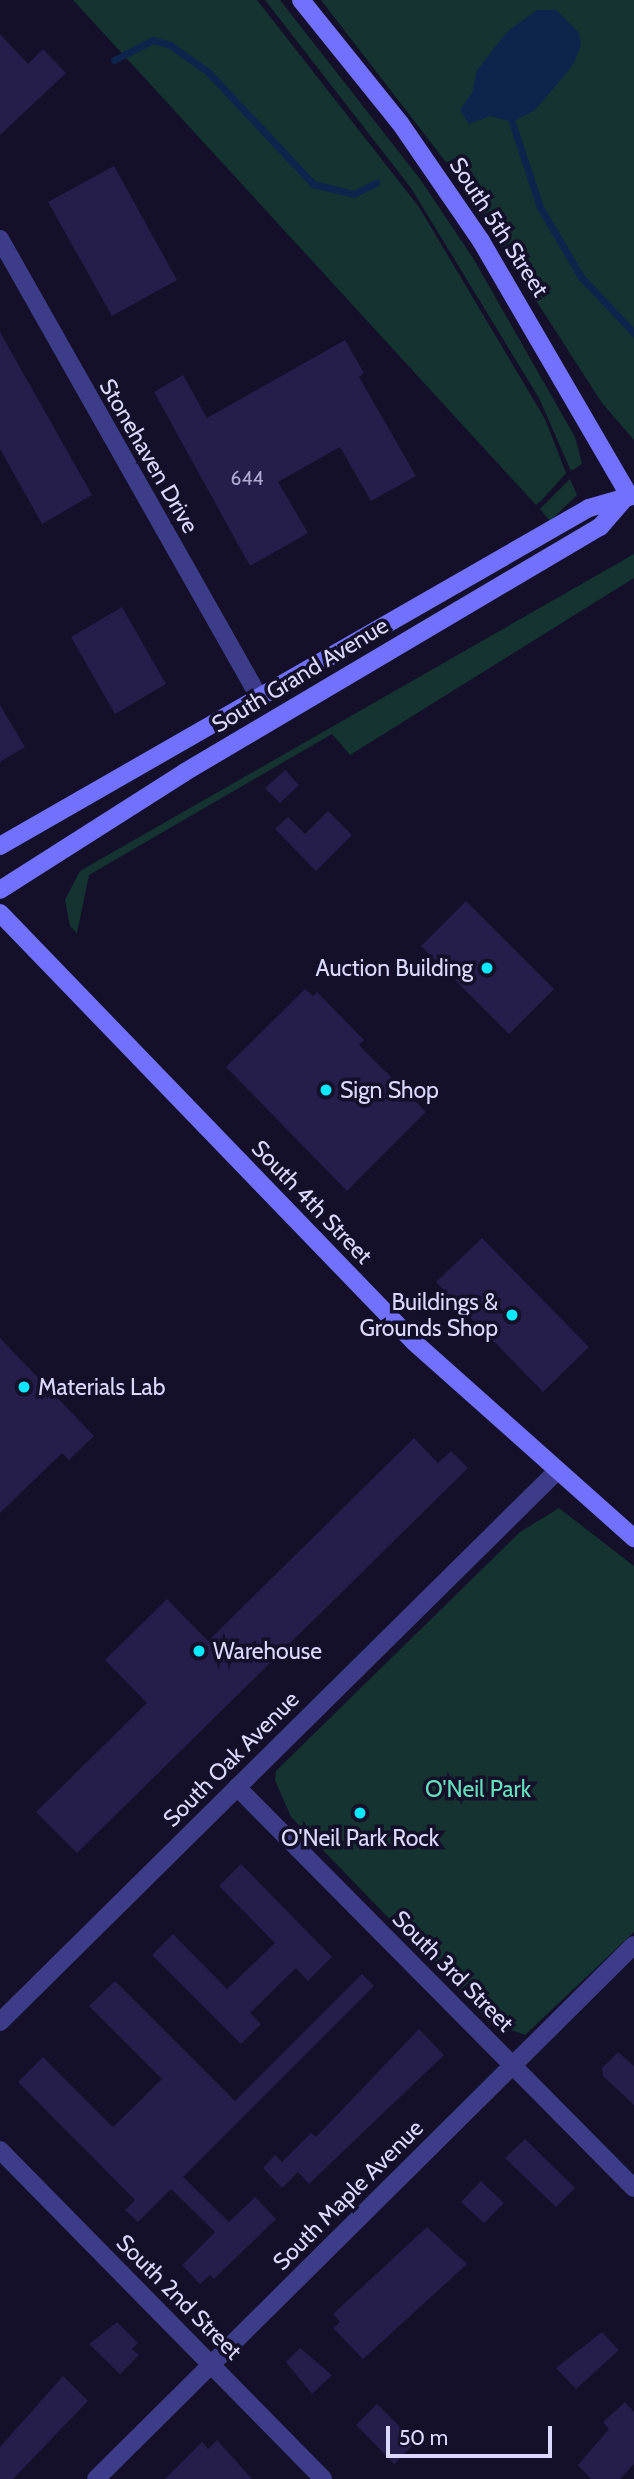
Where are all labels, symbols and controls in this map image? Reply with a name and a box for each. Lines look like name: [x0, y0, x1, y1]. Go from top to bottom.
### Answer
street label: South 5th Street: [444, 152, 554, 302]
street label: Stonehaven Drive: [94, 374, 204, 538]
house number: 644: [231, 468, 263, 490]
street label: South Grand Avenue: [207, 611, 393, 739]
place label: Auction Building: [315, 954, 473, 982]
marker: Auction Building: [479, 960, 495, 976]
place label: Sign Shop: [340, 1076, 439, 1104]
marker: Sign Shop: [318, 1082, 334, 1098]
street label: South 4th Street: [246, 1134, 378, 1270]
place label: Buildings & Grounds Shop: [359, 1288, 498, 1342]
marker: Buildings & Grounds Shop: [504, 1307, 520, 1323]
place label: Materials Lab: [38, 1373, 165, 1401]
marker: Materials Lab: [16, 1379, 32, 1395]
place label: Warehouse: [213, 1637, 322, 1665]
marker: Warehouse: [191, 1643, 207, 1659]
street label: South Oak Avenue: [157, 1685, 305, 1833]
park label: O'Neil Park: [425, 1775, 531, 1803]
marker: O'Neil Park Rock: [352, 1805, 368, 1821]
place label: O'Neil Park Rock: [281, 1824, 439, 1852]
street label: South 3rd Street: [387, 1905, 519, 2037]
street label: South Maple Avenue: [267, 2114, 429, 2276]
street label: South 2nd Street: [111, 2229, 247, 2365]
scale bar: [389, 2412, 555, 2456]
text: 50 m: [399, 2425, 448, 2450]

